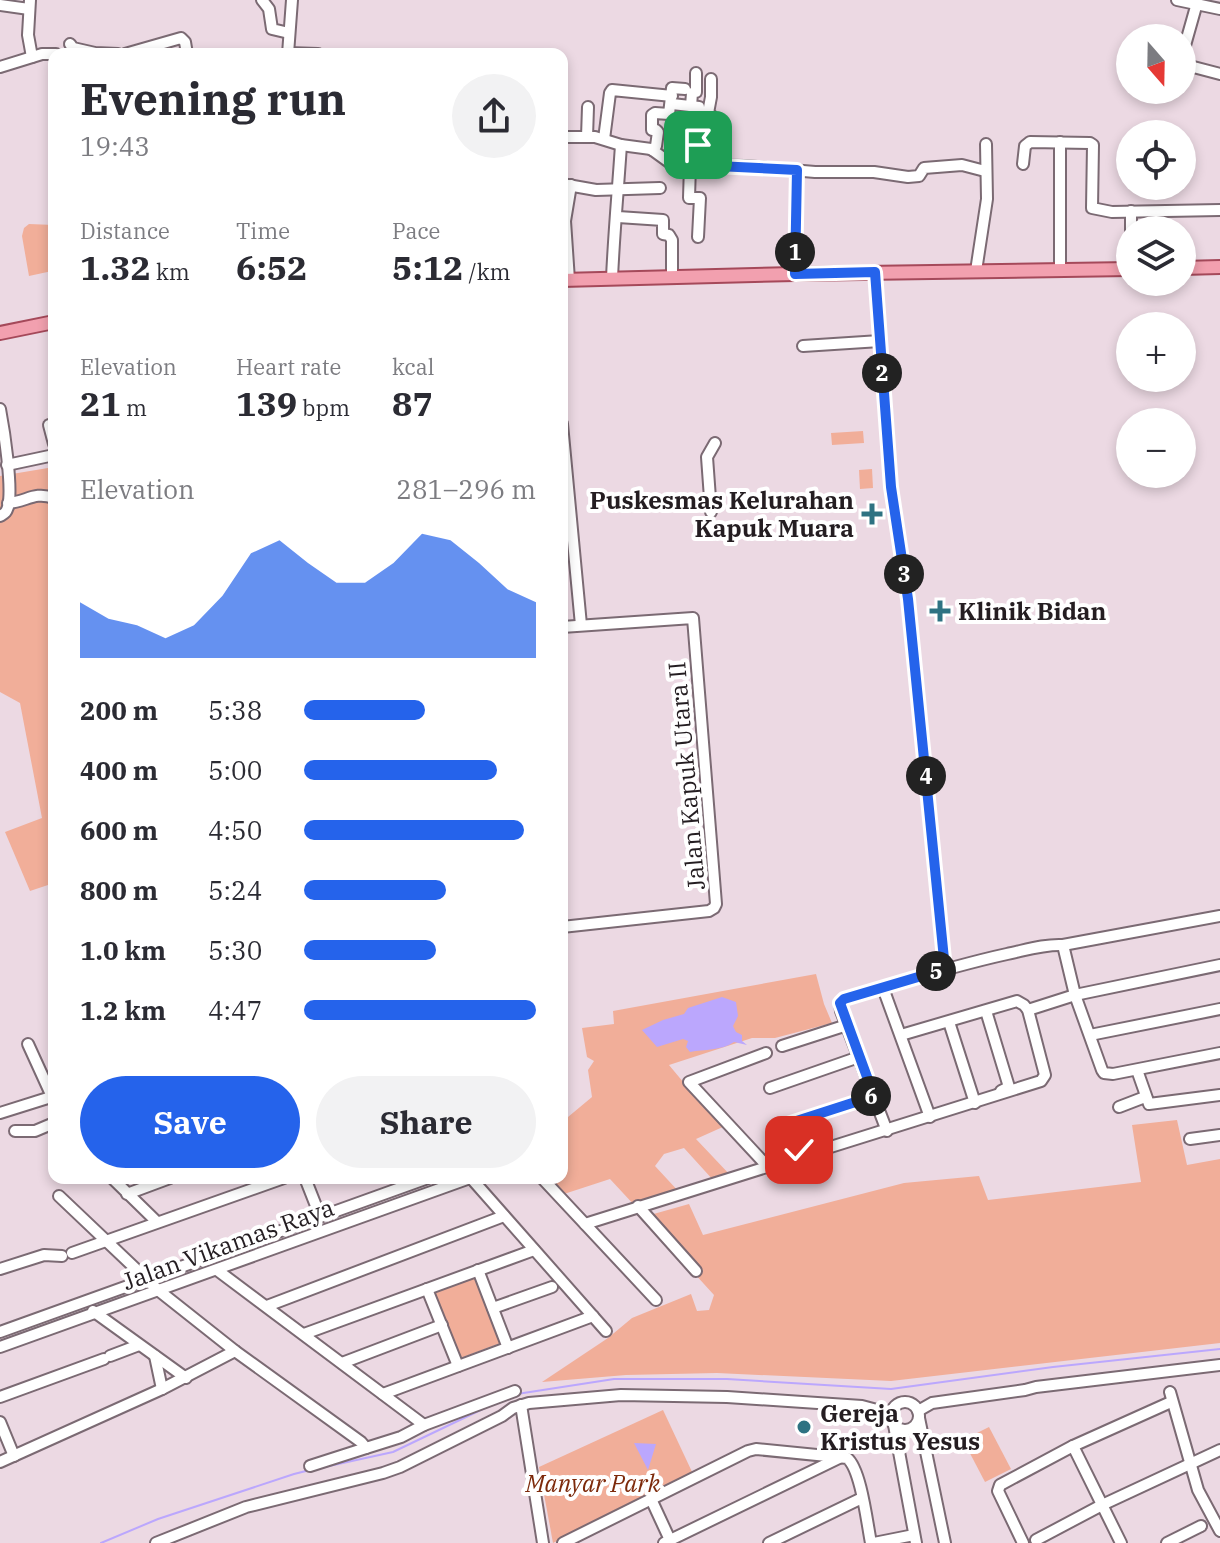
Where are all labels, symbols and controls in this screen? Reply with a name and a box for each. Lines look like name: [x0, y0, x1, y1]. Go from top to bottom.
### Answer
north arrow: [1116, 24, 1196, 104]
map controls: [1116, 24, 1196, 488]
text: Evening run: [80, 70, 346, 127]
button: share: [452, 74, 536, 158]
pin: [664, 111, 732, 179]
button: locate: [1116, 120, 1196, 200]
icon: arrive: [676, 123, 720, 167]
text: 19:43: [80, 129, 150, 163]
text: Distance: [80, 216, 170, 245]
text: Time: [236, 216, 290, 245]
text: Pace: [392, 216, 440, 245]
button: layers: [1116, 216, 1196, 296]
pin: 1: [775, 232, 815, 272]
text: 1: [788, 237, 802, 266]
text: 1.32: [80, 245, 151, 289]
text: 6:52: [236, 245, 308, 289]
text: 5:12: [392, 245, 464, 289]
text: km: [151, 257, 190, 286]
text: /km: [464, 257, 511, 286]
button: +: [1116, 312, 1196, 392]
text: Elevation: [80, 352, 177, 381]
text: Heart rate: [236, 352, 341, 381]
text: kcal: [392, 352, 434, 381]
pin: 2: [862, 353, 902, 393]
text: 2: [875, 358, 889, 387]
text: 21: [80, 381, 121, 425]
text: 139: [236, 381, 297, 425]
text: 87: [392, 381, 433, 425]
text: m: [121, 393, 147, 422]
text: bpm: [297, 393, 350, 422]
button: −: [1116, 408, 1196, 488]
text: Elevation: [80, 472, 195, 506]
text: 281–296 m: [396, 472, 536, 506]
place label: Puskesmas Kelurahan Kapuk Muara: [590, 484, 854, 544]
marker: Puskesmas Kelurahan Kapuk Muara: [861, 503, 883, 525]
pin: 3: [884, 554, 924, 594]
text: 3: [897, 559, 911, 588]
place label: Klinik Bidan: [958, 595, 1107, 627]
marker: Klinik Bidan: [929, 600, 951, 622]
street label: Jalan Kapuk Utara II: [660, 660, 712, 892]
text: 200 m: [80, 693, 158, 727]
text: 5:38: [208, 693, 262, 727]
text: 400 m: [80, 753, 158, 787]
text: 5:00: [208, 753, 262, 787]
pin: 4: [906, 756, 946, 796]
text: 4: [919, 761, 933, 790]
text: 600 m: [80, 813, 158, 847]
text: 4:50: [208, 813, 262, 847]
text: 800 m: [80, 873, 158, 907]
text: 5:24: [208, 873, 262, 907]
text: 1.0 km: [80, 933, 166, 967]
text: 5:30: [208, 933, 262, 967]
pin: 5: [916, 951, 956, 991]
text: 5: [929, 956, 943, 985]
text: 1.2 km: [80, 993, 166, 1027]
text: 4:47: [208, 993, 262, 1027]
button: Save: [80, 1076, 300, 1168]
button: Share: [316, 1076, 536, 1168]
pin: 6: [851, 1076, 891, 1116]
text: 6: [864, 1081, 878, 1110]
pin: [765, 1116, 833, 1184]
icon: check: [777, 1128, 821, 1172]
street label: Jalan Vikamas Raya: [118, 1191, 338, 1297]
place label: Gereja Kristus Yesus: [820, 1397, 980, 1457]
marker: Gereja Kristus Yesus: [795, 1418, 813, 1436]
park label: Manyar Park: [524, 1467, 661, 1499]

